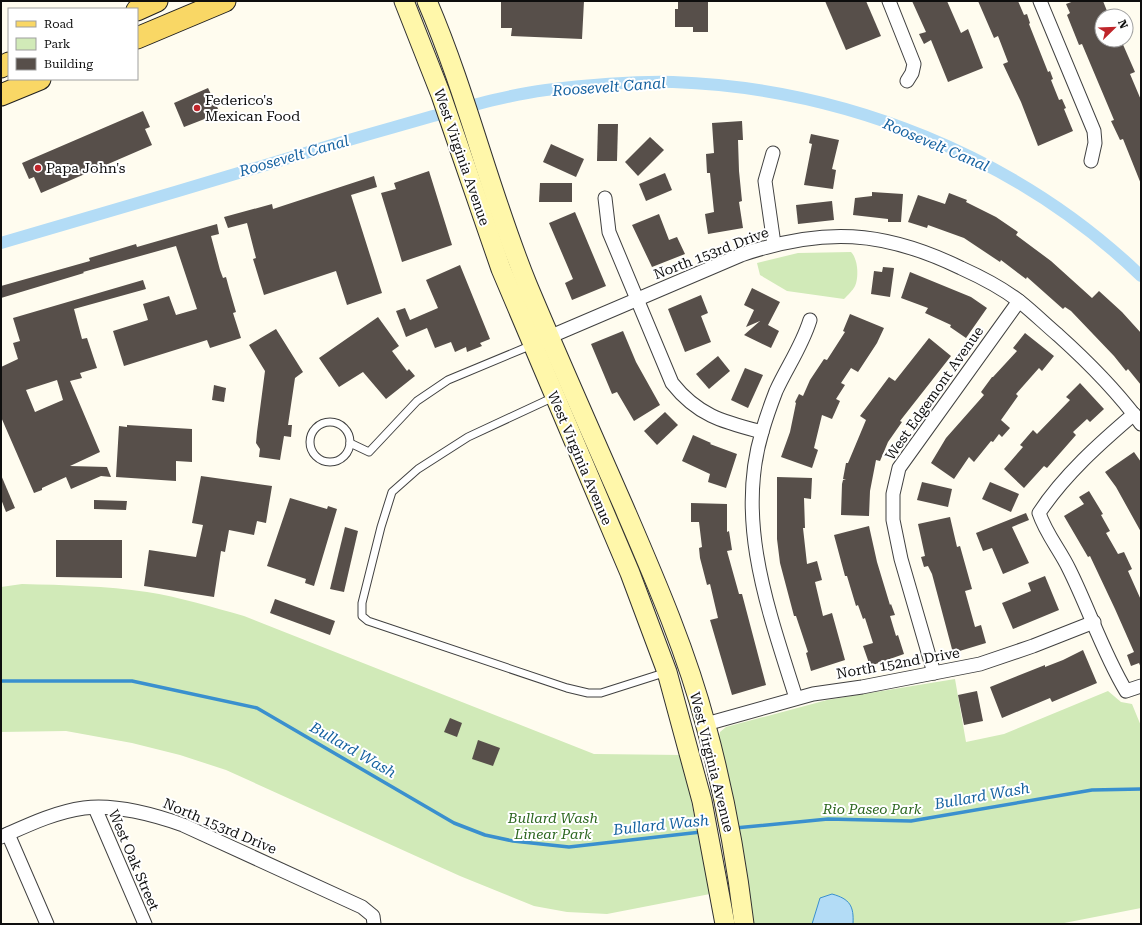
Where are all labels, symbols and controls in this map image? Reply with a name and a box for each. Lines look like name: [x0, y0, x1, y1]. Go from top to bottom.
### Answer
legend: [8, 8, 138, 80]
north arrow: [1094, 8, 1134, 48]
text: Road: [44, 17, 74, 31]
text: N: [1115, 18, 1131, 31]
text: Park: [44, 37, 71, 51]
text: Building: [44, 57, 93, 71]
water label: Roosevelt Canal: [551, 74, 667, 100]
street label: West Virginia Avenue: [431, 86, 493, 228]
place label: Federico's Mexican Food: [205, 92, 300, 124]
marker: Federico's Mexican Food: [192, 103, 202, 113]
water label: Roosevelt Canal: [879, 114, 992, 176]
water label: Roosevelt Canal: [236, 132, 351, 181]
place label: Papa John's: [46, 160, 126, 176]
marker: Papa John's: [33, 163, 43, 173]
street label: North 153rd Drive: [651, 224, 771, 282]
street label: West Edgemont Avenue: [882, 323, 986, 463]
street label: West Virginia Avenue: [545, 389, 616, 528]
street label: North 152nd Drive: [835, 644, 961, 682]
street label: West Virginia Avenue: [687, 690, 737, 834]
water label: Bullard Wash: [306, 718, 399, 782]
water label: Bullard Wash: [932, 779, 1031, 813]
street label: North 153rd Drive: [161, 795, 279, 857]
park label: Rio Paseo Park: [822, 801, 922, 817]
street label: West Oak Street: [106, 807, 162, 913]
park label: Bullard Wash Linear Park: [507, 810, 598, 842]
water label: Bullard Wash: [611, 811, 710, 839]

